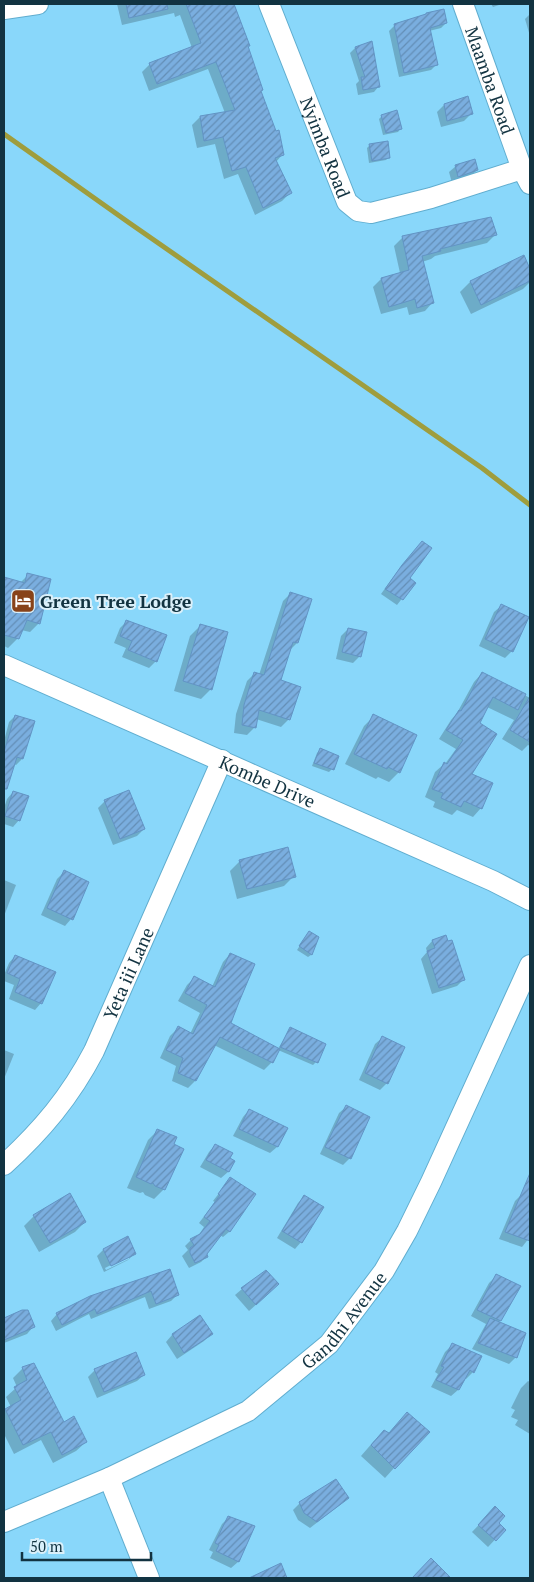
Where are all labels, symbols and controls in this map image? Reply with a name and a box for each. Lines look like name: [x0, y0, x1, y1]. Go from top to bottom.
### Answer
street label: Maamba Road: [460, 23, 521, 137]
street label: Nyimba Road: [295, 93, 356, 201]
hotel icon: Green Tree Lodge: [10, 588, 36, 614]
place label: Green Tree Lodge: [40, 589, 192, 613]
street label: Kombe Drive: [216, 750, 319, 813]
street label: Yeta iii Lane: [97, 923, 159, 1023]
street label: Gandhi Avenue: [296, 1266, 392, 1374]
scale bar: [22, 1530, 151, 1562]
text: 50 m: [30, 1536, 63, 1556]

